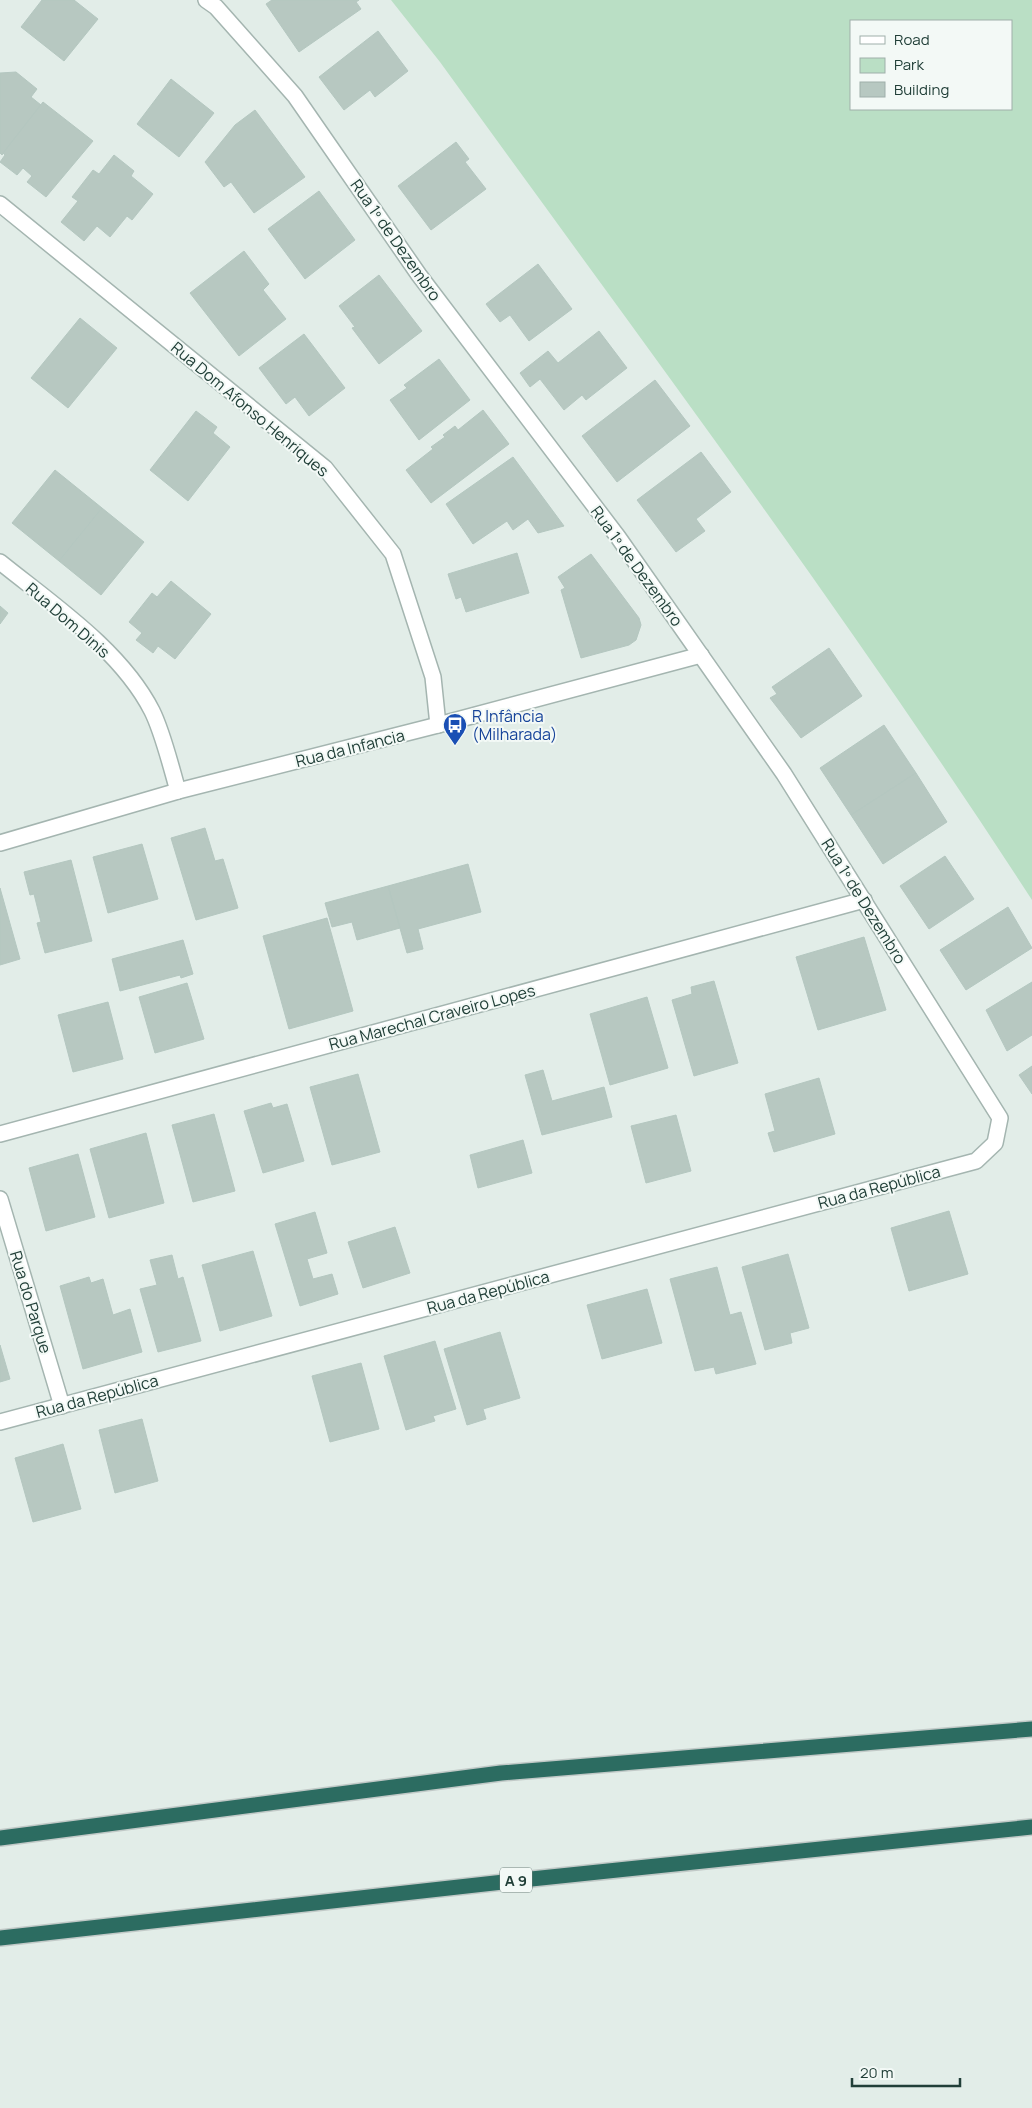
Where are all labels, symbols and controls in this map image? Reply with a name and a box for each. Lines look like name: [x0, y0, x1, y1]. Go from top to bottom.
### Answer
legend: [850, 20, 1012, 110]
text: Road: [894, 29, 930, 50]
text: Park: [894, 54, 924, 75]
text: Building: [894, 79, 949, 100]
street label: Rua 1º de Dezembro: [346, 175, 446, 305]
street label: Rua Dom Afonso Henriques: [166, 336, 334, 482]
street label: Rua 1º de Dezembro: [586, 501, 688, 631]
street label: Rua Dom Dinis: [21, 577, 115, 663]
place label: R Infância (Milharada): [472, 705, 557, 745]
bus stop icon: R Infância (Milharada): [442, 712, 468, 746]
street label: Rua da Infancia: [293, 724, 407, 772]
street label: Rua 1º de Dezembro: [817, 834, 911, 968]
street label: Rua Marechal Craveiro Lopes: [326, 979, 538, 1055]
street label: Rua da República: [815, 1160, 943, 1214]
street label: Rua do Parque: [5, 1248, 57, 1356]
street label: Rua da República: [424, 1265, 552, 1319]
street label: Rua da República: [33, 1369, 161, 1423]
road number: A 9: [500, 1868, 532, 1892]
scale bar: [852, 2056, 960, 2088]
text: 20 m: [860, 2062, 893, 2083]

